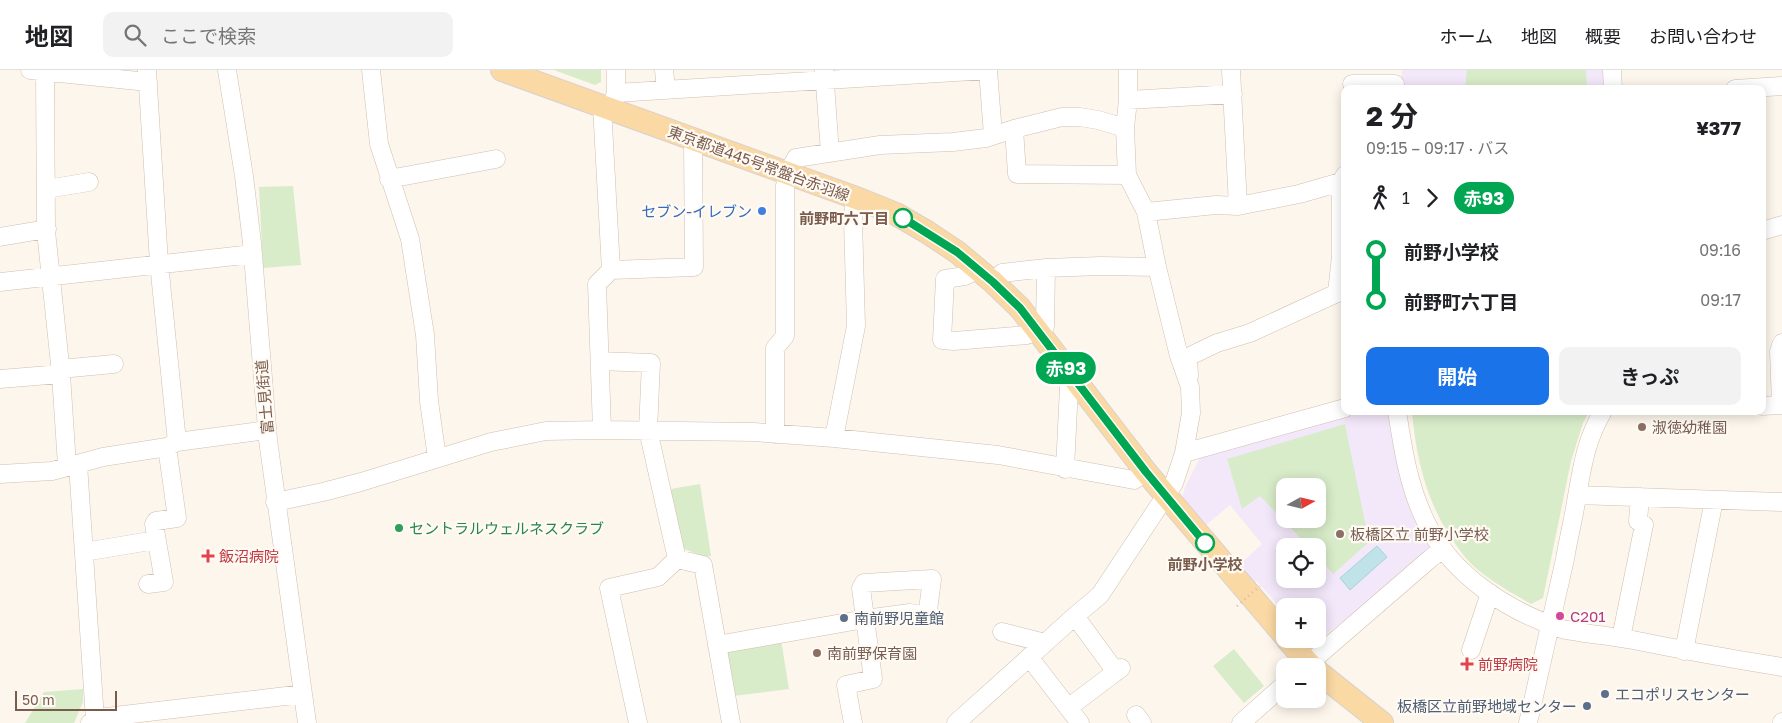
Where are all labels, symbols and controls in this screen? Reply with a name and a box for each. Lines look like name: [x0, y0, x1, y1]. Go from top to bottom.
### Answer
search box: [103, 12, 453, 57]
text: 地図: [25, 21, 73, 50]
icon: search: [121, 21, 149, 49]
text: ここで検索: [161, 24, 256, 47]
text: ホーム: [1440, 25, 1493, 47]
text: 地図: [1521, 25, 1557, 47]
text: 概要: [1585, 25, 1621, 47]
text: お問い合わせ: [1649, 25, 1757, 47]
text: 2 分: [1366, 99, 1418, 132]
text: ¥377: [1696, 116, 1741, 139]
street label: 東京都道445号常盤台赤羽線: [666, 122, 852, 204]
text: 09:15 – 09:17 · バス: [1366, 138, 1509, 158]
icon: walk: [1366, 184, 1394, 212]
icon: forward: [1418, 184, 1446, 212]
text: 赤93: [1464, 187, 1504, 209]
text: 1: [1402, 188, 1410, 208]
place label: セブン-イレブン: [641, 202, 752, 220]
marker: セブン-イレブン: [756, 205, 768, 217]
marker: 前野町六丁目: [893, 208, 913, 228]
place label: 前野町六丁目: [799, 209, 889, 227]
text: 前野小学校: [1404, 240, 1499, 263]
text: 09:16: [1699, 240, 1741, 260]
text: 前野町六丁目: [1404, 290, 1518, 313]
text: 09:17: [1700, 290, 1741, 310]
button: 開始: [1366, 347, 1549, 405]
button: きっぷ: [1559, 347, 1741, 405]
line badge: 赤93: [1037, 352, 1095, 384]
text: 赤93: [1046, 357, 1086, 379]
street label: 富士見街道: [252, 359, 276, 435]
place label: 淑徳幼稚園: [1652, 418, 1727, 436]
marker: 淑徳幼稚園: [1636, 421, 1648, 433]
north arrow: [1276, 478, 1326, 528]
map controls: [1276, 478, 1326, 708]
place label: セントラルウェルネスクラブ: [409, 519, 604, 537]
marker: セントラルウェルネスクラブ: [393, 522, 405, 534]
place label: 板橋区立 前野小学校: [1350, 525, 1489, 543]
marker: 板橋区立 前野小学校: [1334, 528, 1346, 540]
marker: 前野小学校: [1195, 533, 1215, 553]
button: locate: [1276, 538, 1326, 588]
place label: 飯沼病院: [219, 547, 279, 565]
marker: 飯沼病院: [201, 549, 215, 563]
place label: 前野小学校: [1167, 555, 1243, 573]
button: +: [1276, 598, 1326, 648]
place label: C201: [1570, 607, 1605, 625]
place label: 南前野児童館: [854, 609, 944, 627]
marker: C201: [1554, 610, 1566, 622]
marker: 南前野児童館: [838, 612, 850, 624]
place label: 南前野保育園: [827, 644, 917, 662]
marker: 南前野保育園: [811, 647, 823, 659]
place label: 前野病院: [1478, 655, 1538, 673]
marker: 前野病院: [1460, 657, 1474, 671]
button: −: [1276, 658, 1326, 708]
place label: エコポリスセンター: [1615, 685, 1750, 703]
scale bar: [15, 688, 118, 711]
marker: エコポリスセンター: [1599, 688, 1611, 700]
text: 50 m: [22, 691, 55, 708]
place label: 板橋区立前野地域センター: [1397, 697, 1577, 715]
marker: 板橋区立前野地域センター: [1581, 700, 1593, 712]

